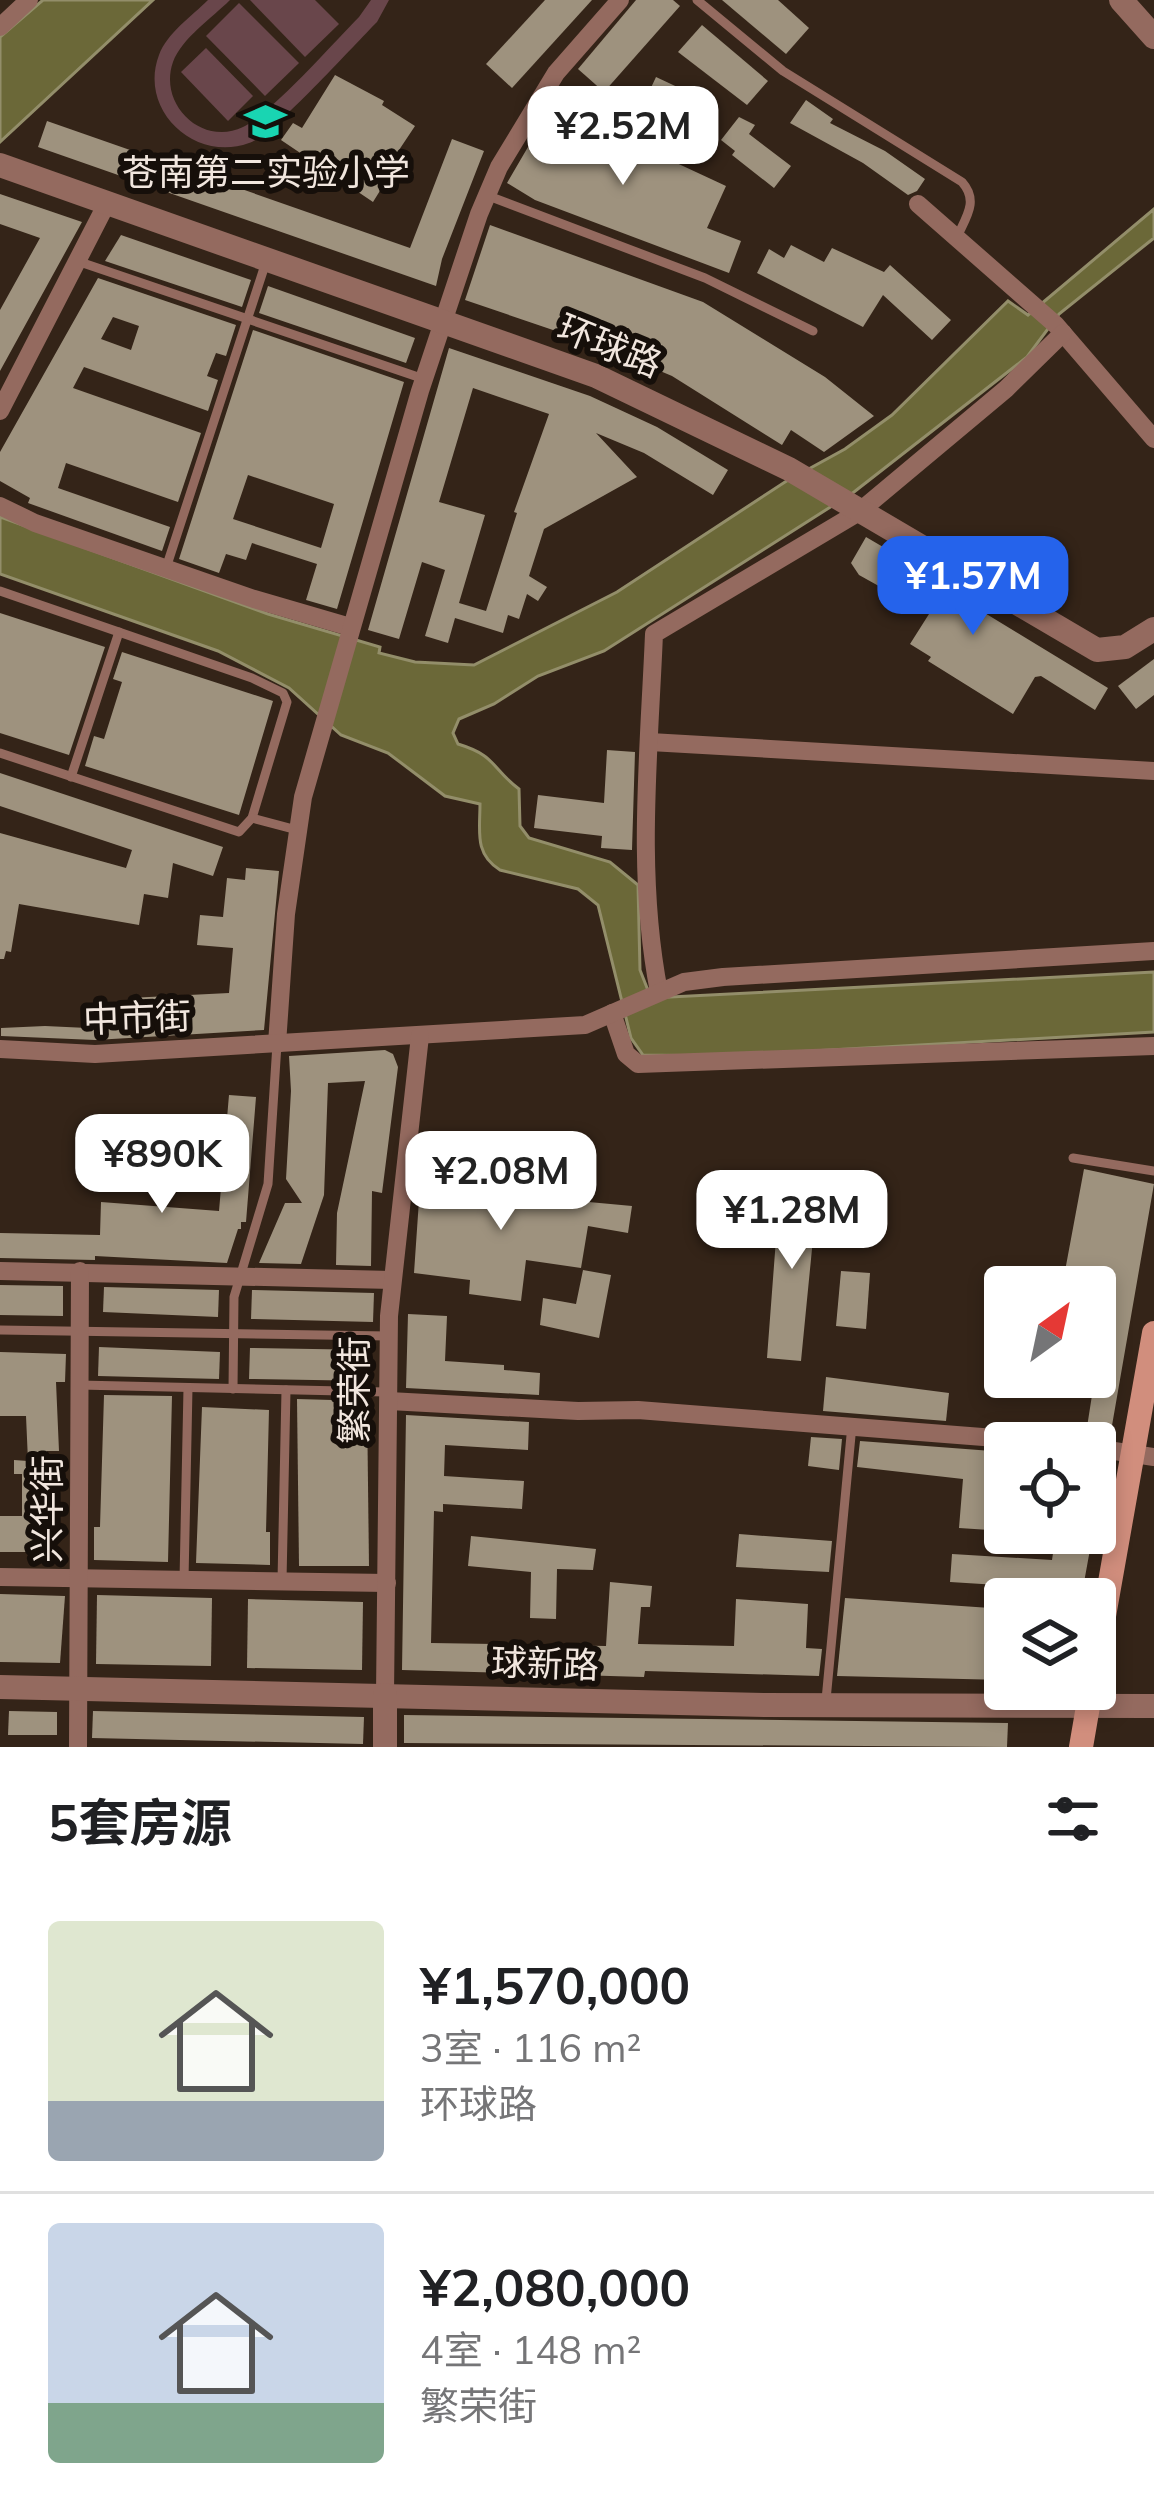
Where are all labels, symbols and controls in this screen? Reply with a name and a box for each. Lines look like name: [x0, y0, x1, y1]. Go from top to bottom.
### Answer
pin: ¥2.52M: [525, 86, 721, 188]
school or university icon: 苍南第二实验小学: [243, 98, 289, 144]
text: ¥2.52M: [554, 100, 692, 149]
place label: 苍南第二实验小学: [122, 149, 410, 194]
street label: 环球路: [551, 304, 669, 386]
pin: ¥1.57M: [875, 536, 1071, 638]
text: ¥1.57M: [904, 550, 1042, 599]
street label: 中市街: [82, 993, 192, 1041]
pin: ¥890K: [78, 1114, 246, 1216]
text: ¥890K: [102, 1128, 222, 1177]
pin: ¥2.08M: [403, 1131, 599, 1233]
text: ¥2.08M: [432, 1145, 570, 1194]
pin: ¥1.28M: [694, 1170, 890, 1272]
text: ¥1.28M: [723, 1184, 861, 1233]
north arrow: [984, 1266, 1116, 1398]
map controls: [984, 1266, 1116, 1710]
street label: 繁荣街: [331, 1336, 376, 1444]
button: locate: [984, 1422, 1116, 1554]
street label: 兴华街: [24, 1455, 69, 1563]
button: layers: [984, 1578, 1116, 1710]
street label: 球新路: [490, 1639, 600, 1687]
icon: filters: [1040, 1786, 1106, 1852]
text: 5套房源: [48, 1790, 232, 1854]
text: ¥1,570,000: [420, 1953, 690, 2017]
icon: home: [144, 1969, 288, 2113]
text: 3室 · 116 m²: [420, 2023, 641, 2072]
text: 环球路: [420, 2079, 537, 2128]
text: ¥2,080,000: [420, 2255, 690, 2319]
icon: home: [144, 2271, 288, 2415]
text: 4室 · 148 m²: [420, 2325, 641, 2374]
text: 繁荣街: [420, 2381, 537, 2430]

